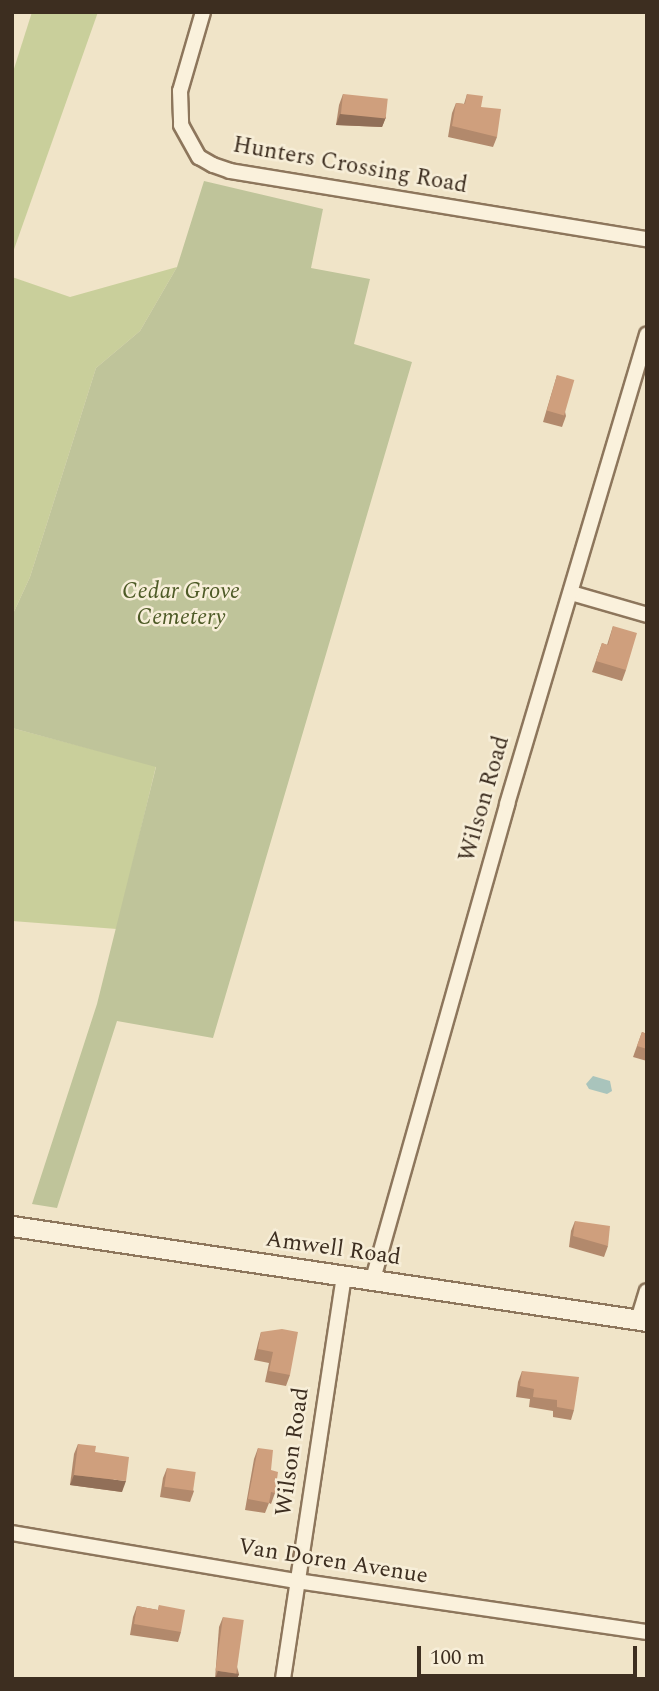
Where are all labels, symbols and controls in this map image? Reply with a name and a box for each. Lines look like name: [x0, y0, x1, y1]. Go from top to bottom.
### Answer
street label: Hunters Crossing Road: [231, 132, 469, 200]
park label: Cedar Grove Cemetery: [122, 578, 240, 632]
street label: Wilson Road: [454, 733, 516, 865]
street label: Amwell Road: [264, 1226, 402, 1272]
street label: Wilson Road: [270, 1386, 316, 1518]
street label: Van Doren Avenue: [236, 1533, 430, 1591]
scale bar: [421, 1632, 642, 1676]
text: 100 m: [430, 1642, 485, 1674]

